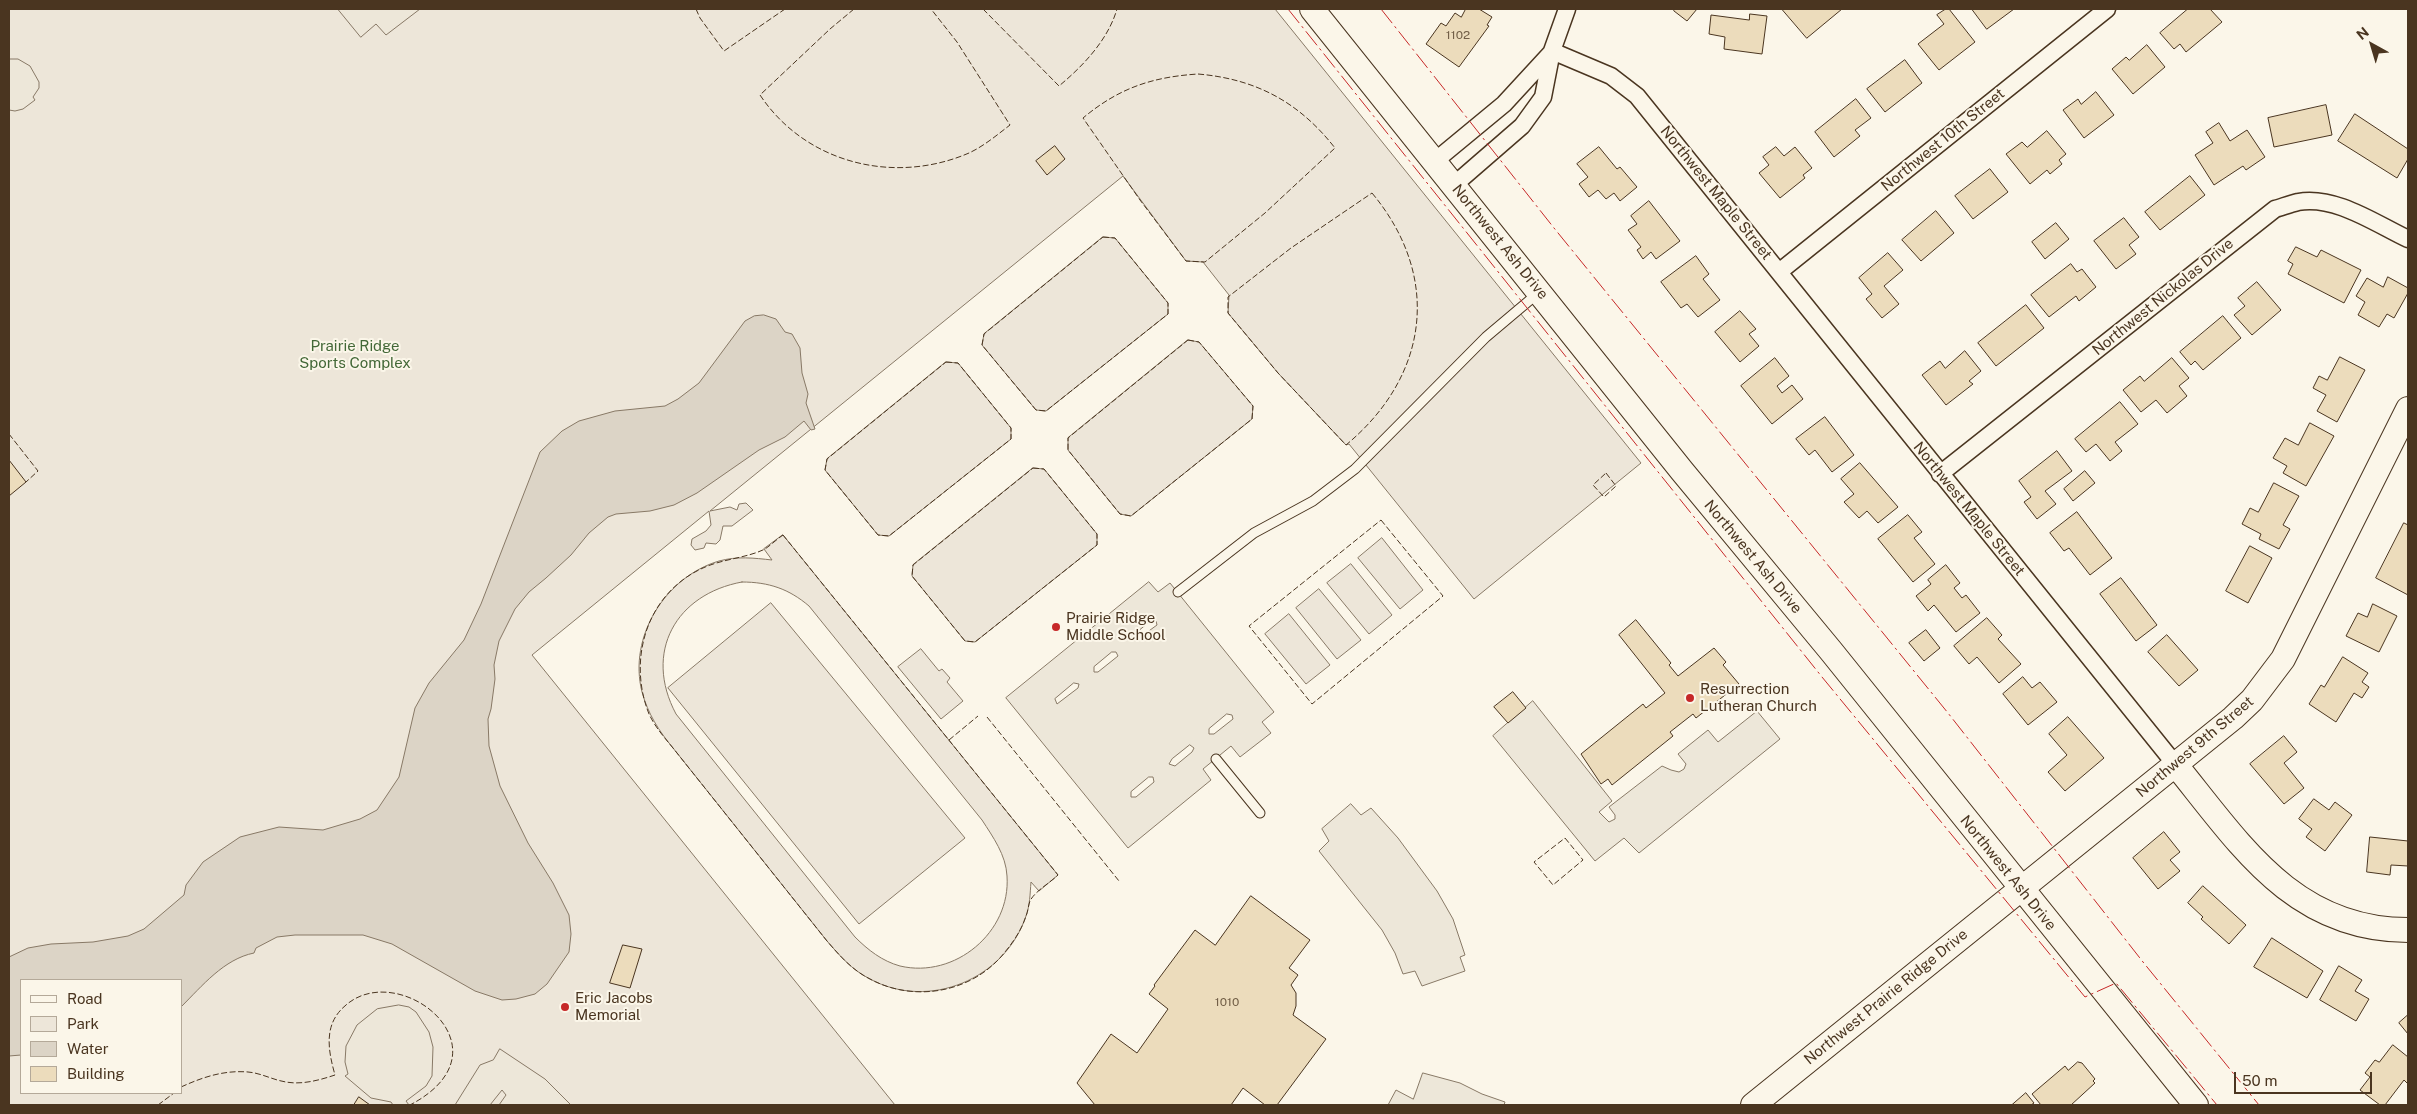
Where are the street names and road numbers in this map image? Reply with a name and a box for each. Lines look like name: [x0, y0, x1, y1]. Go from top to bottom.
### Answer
street label: Northwest 10th Street: [1878, 85, 2008, 195]
street label: Northwest Maple Street: [1656, 122, 1776, 264]
street label: Northwest Ash Drive: [1448, 181, 1552, 303]
street label: Northwest Nickolas Drive: [2089, 235, 2237, 359]
street label: Northwest Maple Street: [1909, 438, 2029, 580]
street label: Northwest Ash Drive: [1700, 497, 1806, 617]
street label: Northwest 9th Street: [2133, 693, 2257, 801]
street label: Northwest Ash Drive: [1956, 812, 2060, 934]
street label: Northwest Prairie Ridge Drive: [1801, 925, 1971, 1069]

